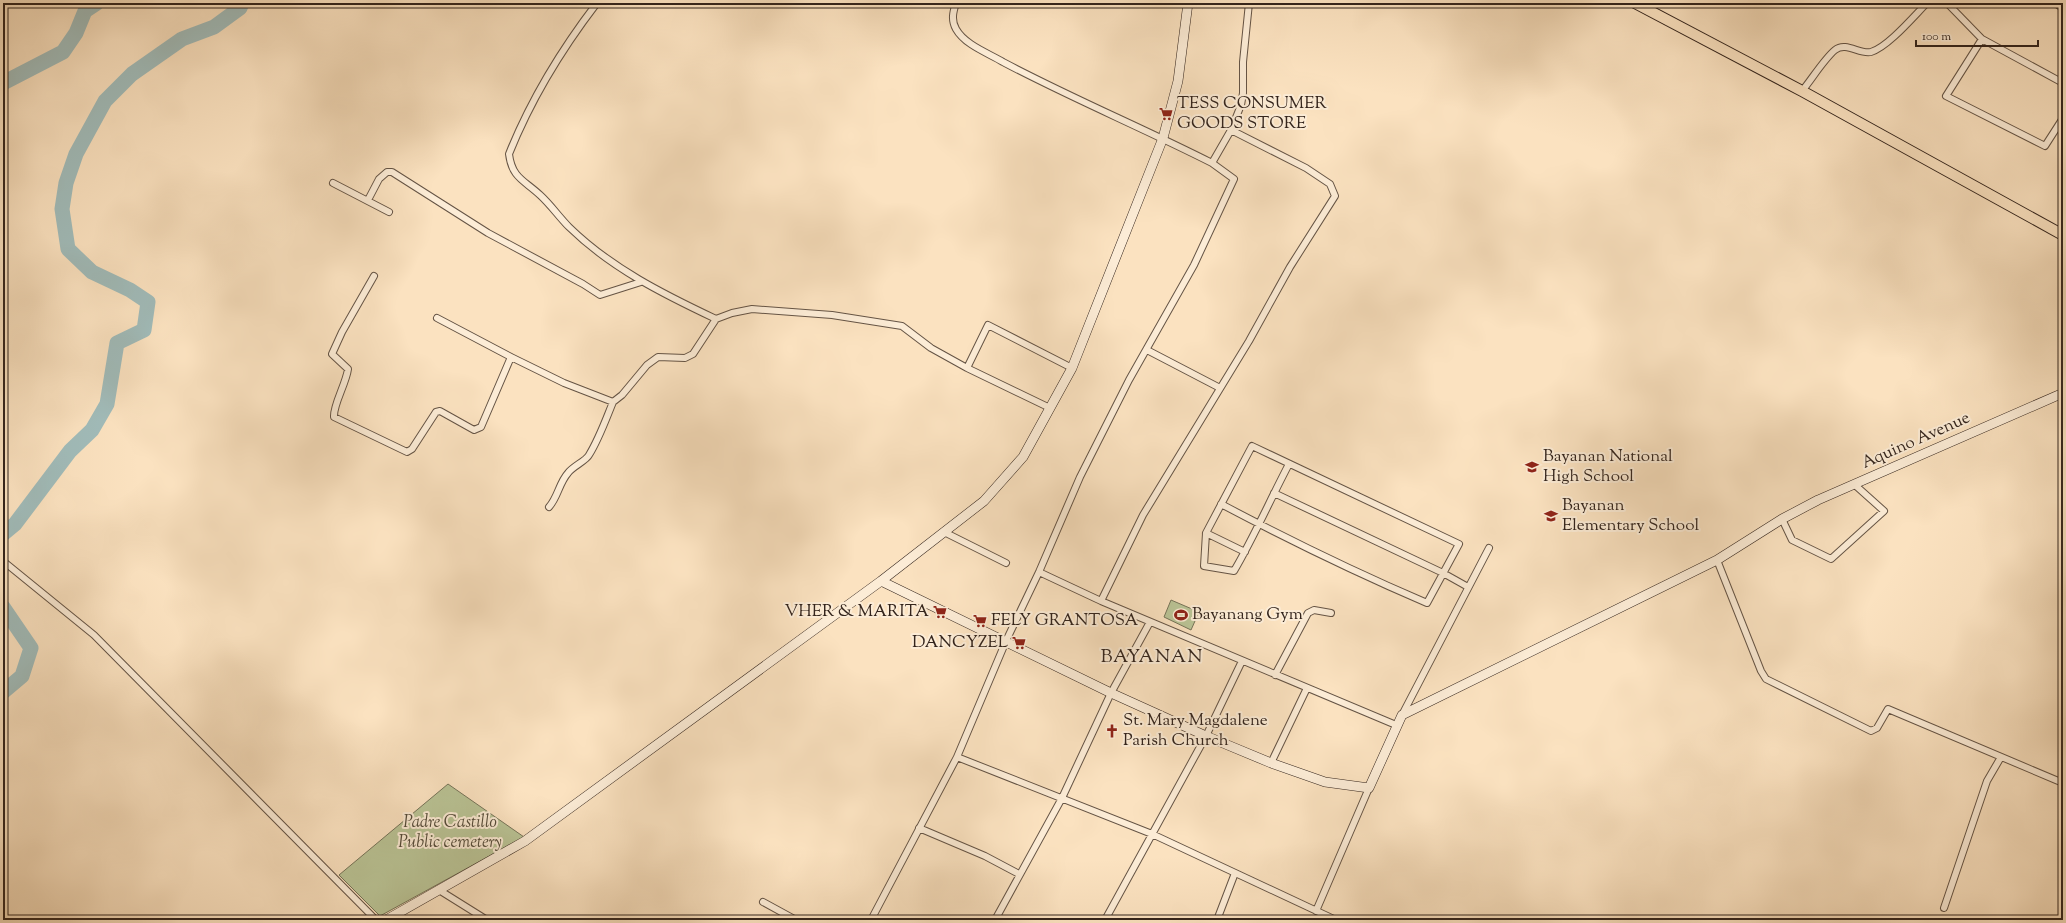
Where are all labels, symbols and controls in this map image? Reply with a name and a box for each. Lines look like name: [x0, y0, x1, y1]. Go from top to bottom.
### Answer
scale bar: [1916, 22, 2038, 48]
text: 100 m: [1922, 28, 1951, 46]
place label: TESS CONSUMER GOODS STORE: [1177, 92, 1328, 136]
supermarket icon: TESS CONSUMER GOODS STORE: [1158, 106, 1174, 122]
street label: Aquino Avenue: [1858, 406, 1974, 476]
place label: Bayanan National High School: [1543, 445, 1673, 489]
school or university icon: Bayanan National High School: [1524, 459, 1540, 475]
place label: Bayanan Elementary School: [1562, 494, 1699, 538]
school or university icon: Bayanan Elementary School: [1543, 508, 1559, 524]
place label: VHER & MARITA: [785, 600, 929, 624]
place label: Bayanang Gym: [1192, 603, 1303, 627]
supermarket icon: VHER & MARITA: [932, 604, 948, 620]
sports icon: Bayanang Gym: [1173, 607, 1189, 623]
place label: FELY GRANTOSA: [991, 609, 1138, 633]
supermarket icon: FELY GRANTOSA: [972, 613, 988, 629]
place label: DANCYZEL: [912, 631, 1008, 655]
supermarket icon: DANCYZEL: [1011, 635, 1027, 651]
district label: BAYANAN: [1101, 644, 1203, 671]
place label: St. Mary Magdalene Parish Church: [1123, 709, 1268, 753]
church icon: St. Mary Magdalene Parish Church: [1104, 723, 1120, 739]
park label: Padre Castillo Public cemetery: [398, 811, 502, 855]

